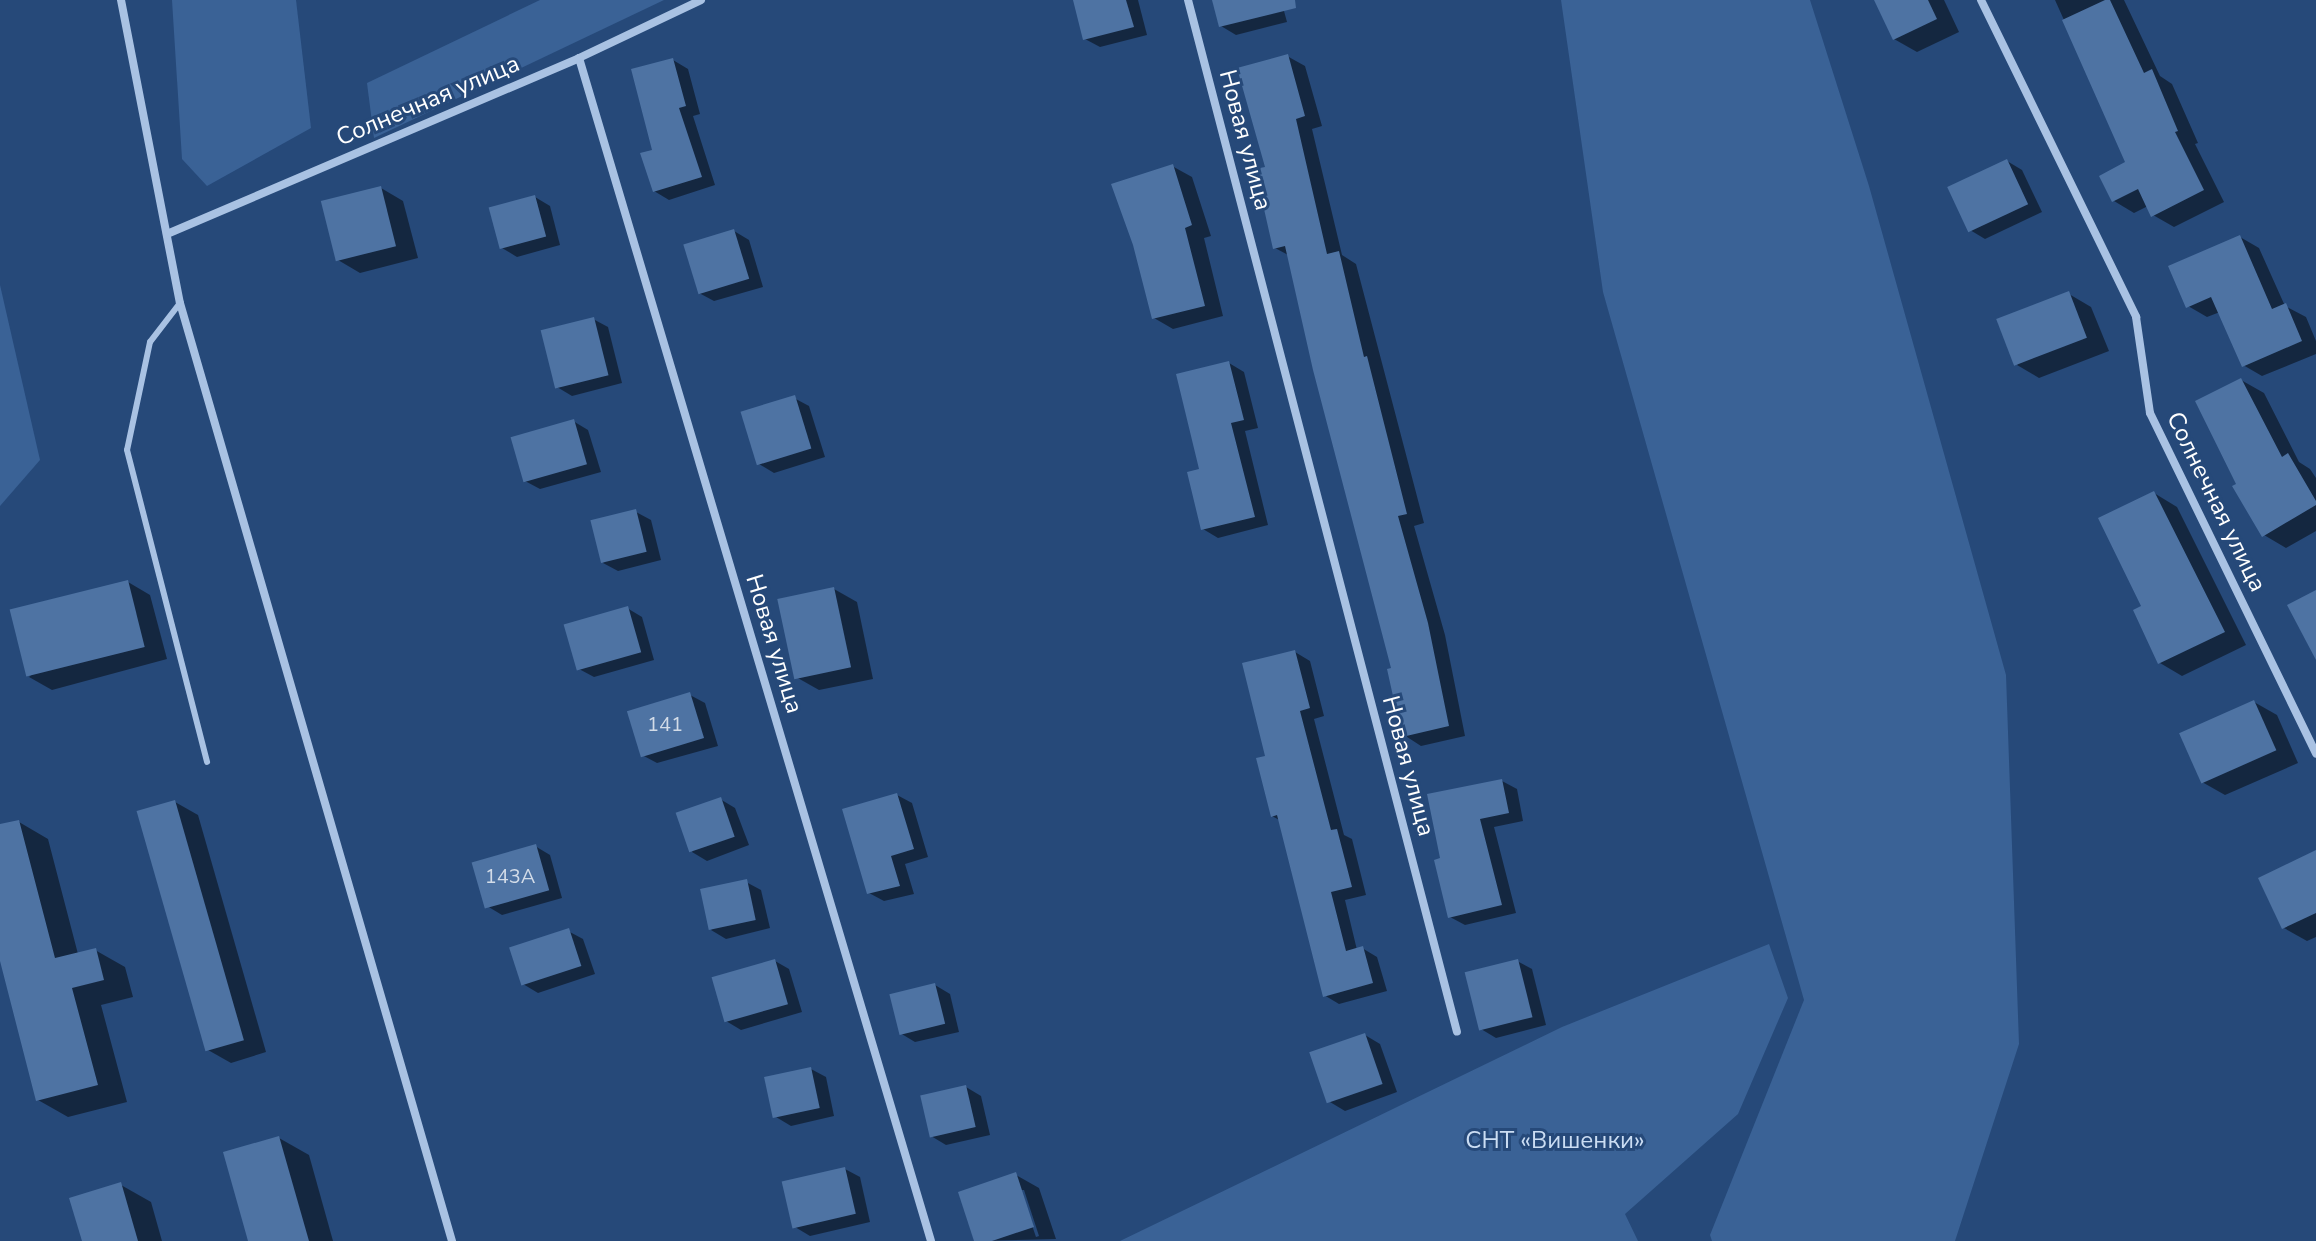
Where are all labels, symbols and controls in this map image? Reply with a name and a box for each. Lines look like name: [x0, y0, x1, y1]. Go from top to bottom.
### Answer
street label: Солнечная улица: [332, 49, 524, 153]
street label: Новая улица: [1212, 67, 1278, 213]
street label: Солнечная улица: [2160, 407, 2272, 597]
street label: Новая улица: [739, 571, 809, 717]
street label: Новая улица: [1375, 693, 1441, 839]
house number: 141: [647, 712, 683, 736]
house number: 143А: [485, 864, 535, 888]
park label: СНТ «Вишенки»: [1465, 1127, 1645, 1155]

